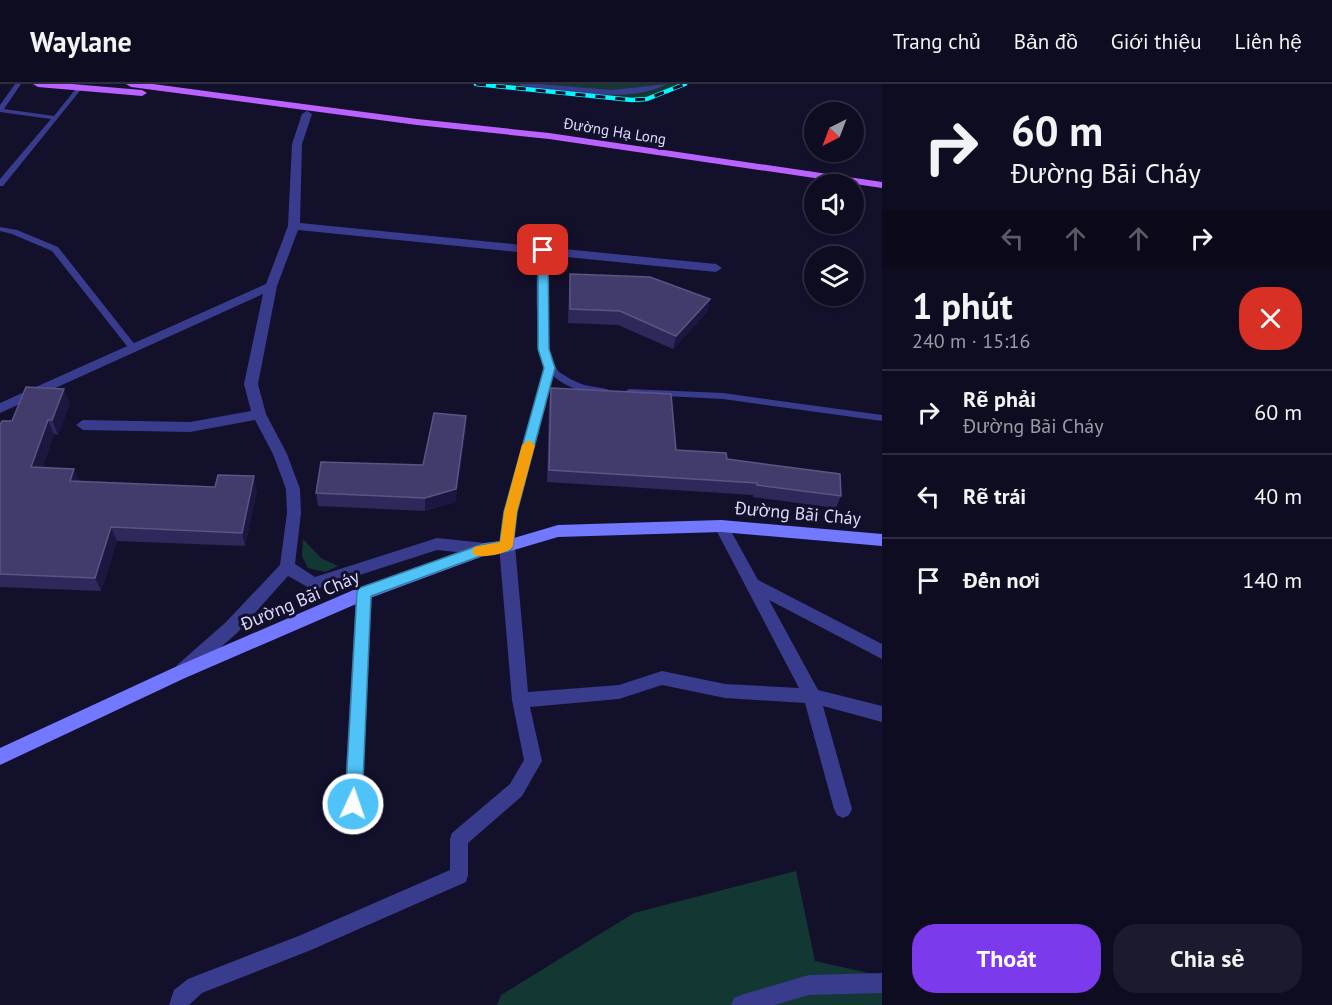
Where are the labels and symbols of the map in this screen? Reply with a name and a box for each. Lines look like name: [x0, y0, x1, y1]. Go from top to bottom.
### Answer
north arrow: [804, 102, 864, 162]
street label: Đường Hạ Long: [561, 113, 668, 148]
pin: [517, 224, 568, 275]
street label: Đường Bãi Cháy: [733, 496, 863, 530]
street label: Đường Bãi Cháy: [236, 564, 363, 636]
position arrow: [321, 772, 385, 836]

